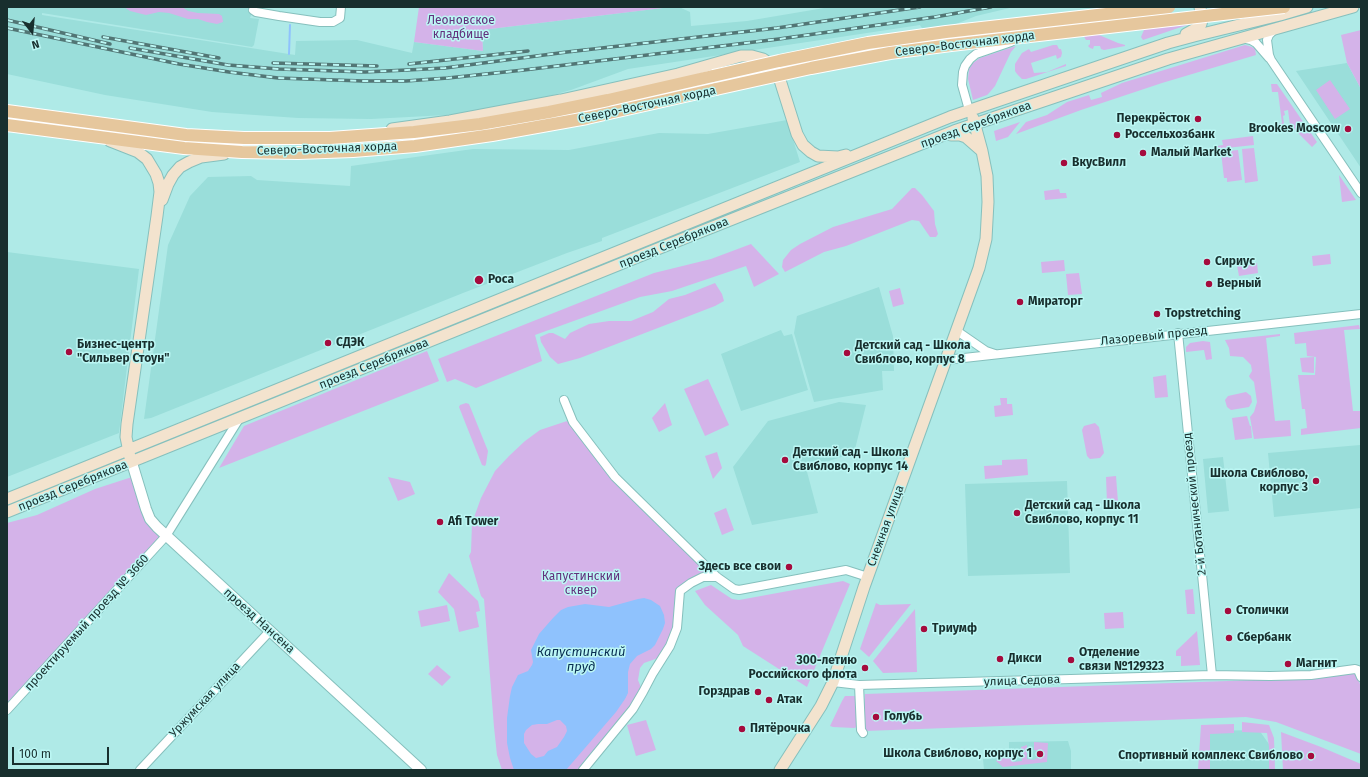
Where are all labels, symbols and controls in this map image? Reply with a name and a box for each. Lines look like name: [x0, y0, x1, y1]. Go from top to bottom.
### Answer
north arrow: [12, 12, 52, 52]
park label: Леоновское кладбище: [427, 14, 495, 42]
street label: Северо-Восточная хорда: [894, 28, 1036, 60]
text: N: [30, 37, 41, 51]
street label: Северо-Восточная хорда: [577, 83, 717, 127]
street label: проезд Серебрякова: [919, 98, 1033, 152]
place label: Перекрёсток: [1117, 112, 1190, 126]
marker: Перекрёсток: [1193, 114, 1203, 124]
place label: Brookes Moscow: [1249, 122, 1340, 136]
marker: Brookes Moscow: [1343, 124, 1353, 134]
place label: Россельхозбанк: [1125, 128, 1215, 142]
marker: Россельхозбанк: [1112, 130, 1122, 140]
street label: Северо-Восточная хорда: [257, 139, 397, 159]
place label: Малый Market: [1151, 146, 1231, 160]
marker: Малый Market: [1138, 148, 1148, 158]
place label: ВкусВилл: [1072, 156, 1126, 170]
marker: ВкусВилл: [1059, 158, 1069, 168]
street label: проезд Серебрякова: [617, 214, 731, 272]
place label: Сириус: [1215, 255, 1255, 269]
marker: Сириус: [1202, 257, 1212, 267]
place label: Роса: [488, 273, 514, 287]
marker: Роса: [473, 274, 485, 286]
place label: Верный: [1217, 277, 1261, 291]
marker: Верный: [1204, 279, 1214, 289]
place label: Мираторг: [1028, 295, 1083, 309]
marker: Мираторг: [1015, 297, 1025, 307]
place label: Topstretching: [1165, 307, 1241, 321]
marker: Topstretching: [1152, 309, 1162, 319]
street label: Лазоревый проезд: [1100, 323, 1208, 349]
street label: проезд Серебрякова: [317, 335, 431, 393]
place label: СДЭК: [336, 336, 364, 350]
place label: Бизнес-центр "Сильвер Стоун": [77, 338, 170, 366]
marker: СДЭК: [323, 338, 333, 348]
place label: Детский сад - Школа Свиблово, корпус 8: [855, 339, 971, 367]
marker: Бизнес-центр "Сильвер Стоун": [64, 347, 74, 357]
marker: Детский сад - Школа Свиблово, корпус 8: [842, 348, 852, 358]
street label: 2-й Ботанический проезд: [1180, 432, 1210, 576]
place label: Детский сад - Школа Свиблово, корпус 14: [793, 446, 909, 474]
marker: Детский сад - Школа Свиблово, корпус 14: [780, 455, 790, 465]
street label: проезд Серебрякова: [16, 457, 130, 515]
place label: Школа Свиблово, корпус 3: [1210, 467, 1308, 495]
marker: Школа Свиблово, корпус 3: [1311, 476, 1321, 486]
street label: Снежная улица: [865, 483, 907, 569]
place label: Детский сад - Школа Свиблово, корпус 11: [1025, 499, 1141, 527]
marker: Детский сад - Школа Свиблово, корпус 11: [1012, 508, 1022, 518]
place label: Afi Tower: [448, 515, 498, 529]
marker: Afi Tower: [435, 517, 445, 527]
street label: проектируемый проезд № 3660: [22, 552, 152, 694]
place label: Здесь все свои: [698, 560, 781, 574]
marker: Здесь все свои: [784, 562, 794, 572]
park label: Капустинский сквер: [542, 570, 620, 598]
street label: проезд Нансена: [220, 585, 298, 657]
place label: Столички: [1236, 604, 1289, 618]
marker: Столички: [1223, 606, 1233, 616]
place label: Триумф: [932, 622, 977, 636]
marker: Триумф: [919, 624, 929, 634]
place label: Сбербанк: [1237, 631, 1291, 645]
marker: Сбербанк: [1224, 633, 1234, 643]
water label: Капустинский пруд: [536, 644, 626, 675]
place label: Отделение связи №129323: [1079, 646, 1164, 674]
place label: Дикси: [1008, 652, 1042, 666]
place label: 300-летию Российского флота: [749, 654, 857, 682]
marker: Дикси: [995, 654, 1005, 664]
marker: Отделение связи №129323: [1066, 655, 1076, 665]
place label: Магнит: [1296, 657, 1337, 671]
street label: Уржумская улица: [166, 659, 244, 741]
marker: Магнит: [1283, 659, 1293, 669]
marker: 300-летию Российского флота: [860, 663, 870, 673]
street label: улица Седова: [984, 672, 1060, 690]
place label: Горздрав: [698, 685, 750, 699]
marker: Горздрав: [753, 687, 763, 697]
place label: Атак: [777, 693, 802, 707]
marker: Атак: [764, 695, 774, 705]
place label: Голубь: [884, 710, 922, 724]
marker: Голубь: [871, 712, 881, 722]
place label: Пятёрочка: [750, 722, 810, 736]
marker: Пятёрочка: [737, 724, 747, 734]
scale bar: [14, 739, 111, 765]
text: 100 m: [19, 747, 51, 761]
place label: Школа Свиблово, корпус 1: [883, 747, 1032, 761]
marker: Школа Свиблово, корпус 1: [1035, 749, 1045, 759]
place label: Спортивный комплекс Свиблово: [1118, 749, 1303, 763]
marker: Спортивный комплекс Свиблово: [1306, 751, 1316, 761]

